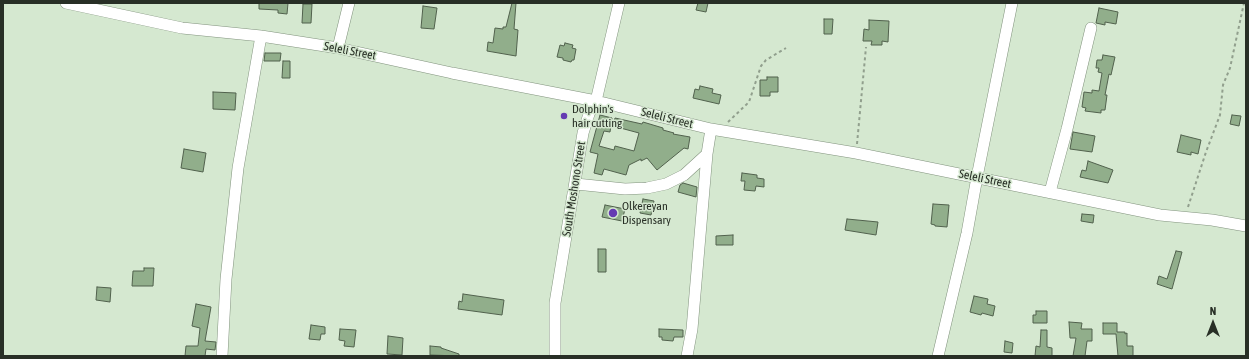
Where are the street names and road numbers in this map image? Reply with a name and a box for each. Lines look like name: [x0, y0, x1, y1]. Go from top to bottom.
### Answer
street label: Seleli Street: [323, 39, 377, 63]
street label: Seleli Street: [640, 105, 694, 131]
street label: South Moshono Street: [559, 140, 589, 238]
street label: Seleli Street: [958, 166, 1012, 192]

